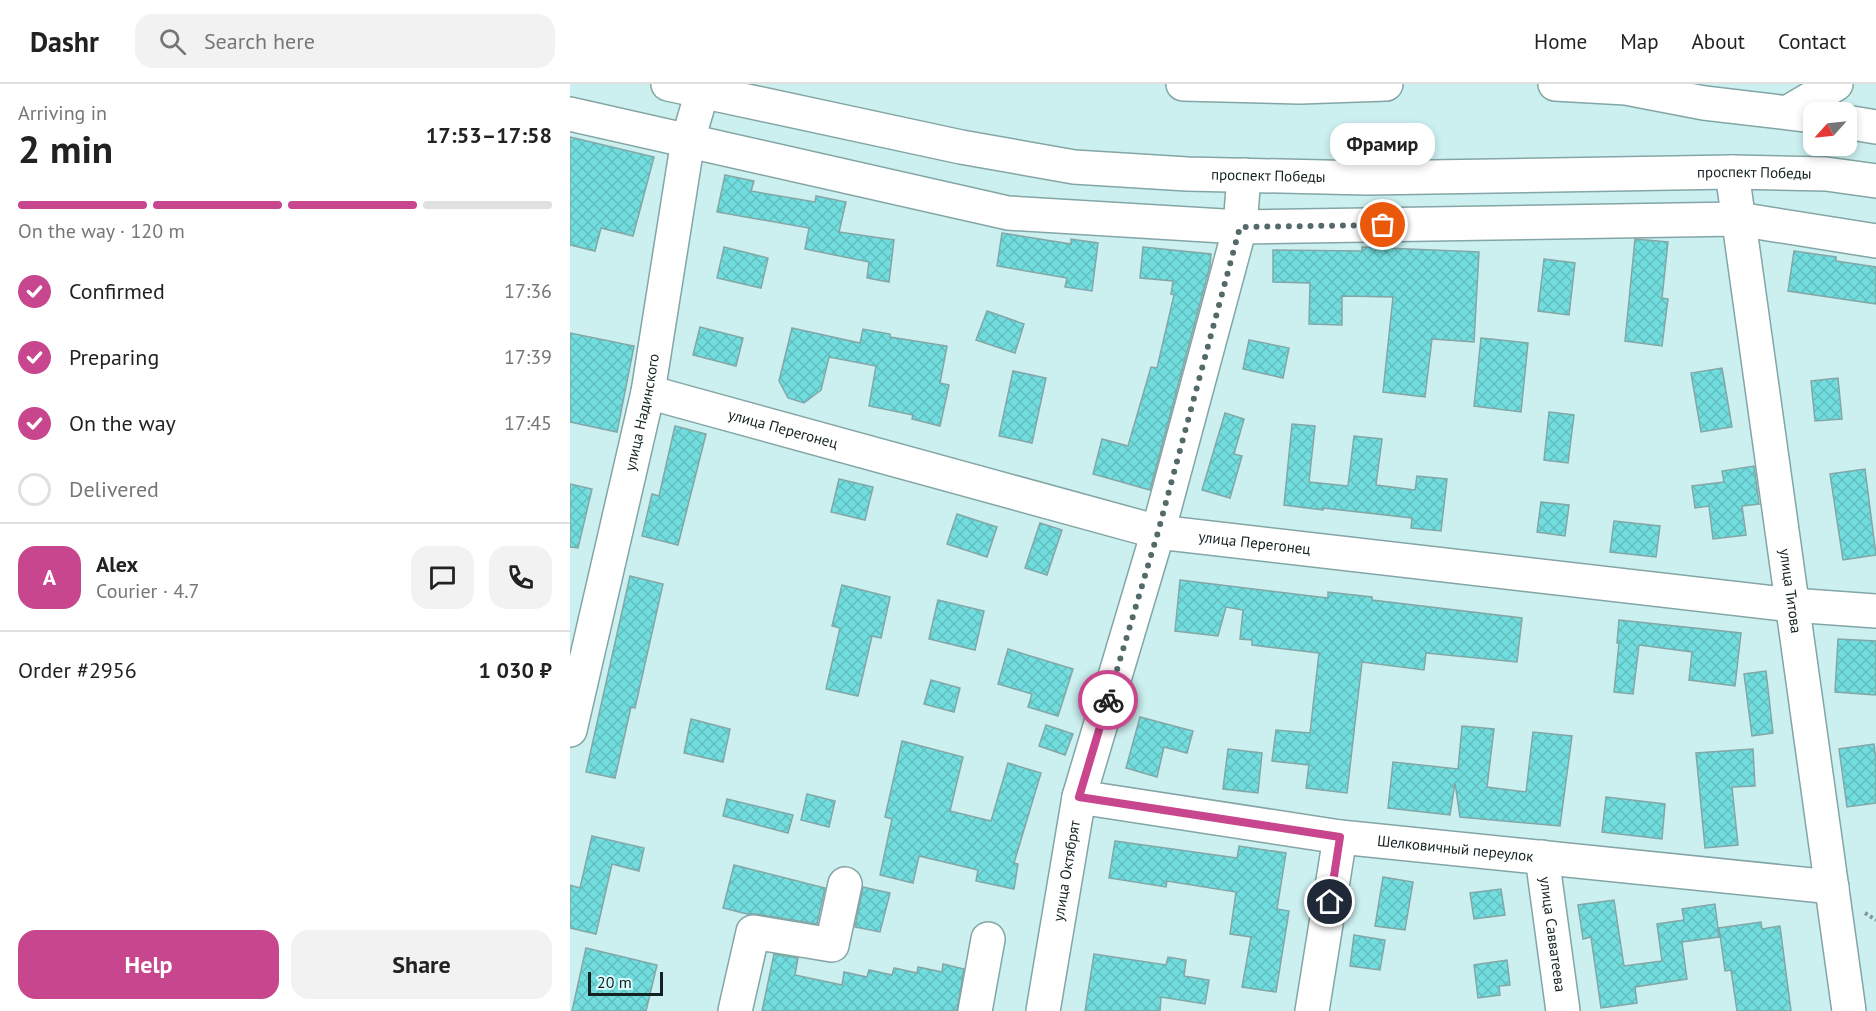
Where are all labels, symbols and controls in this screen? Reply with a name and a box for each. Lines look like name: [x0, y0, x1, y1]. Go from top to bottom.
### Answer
search box: [135, 14, 555, 68]
text: Dashr: [30, 23, 99, 60]
icon: search: [156, 25, 189, 58]
text: Search here: [204, 27, 315, 55]
text: Home: [1534, 28, 1587, 55]
text: Map: [1620, 28, 1659, 55]
text: About: [1692, 28, 1745, 55]
text: Contact: [1778, 28, 1846, 55]
text: Arriving in: [18, 100, 107, 126]
north arrow: [1803, 102, 1857, 156]
map controls: [1803, 102, 1857, 156]
text: 17:53–17:58: [426, 121, 552, 149]
text: 2 min: [18, 123, 113, 174]
callout: Фрамир: [1330, 123, 1436, 165]
text: Фрамир: [1347, 131, 1418, 157]
street label: проспект Победы: [1697, 162, 1812, 183]
street label: проспект Победы: [1211, 165, 1326, 186]
pin: [1357, 199, 1408, 250]
icon: bag: [1366, 208, 1399, 241]
text: On the way · 120 m: [18, 218, 185, 244]
icon: check: [18, 275, 51, 308]
text: Confirmed: [69, 277, 165, 305]
text: 17:36: [504, 278, 552, 304]
icon: check: [18, 341, 51, 374]
text: Preparing: [69, 343, 159, 371]
text: 17:39: [504, 344, 552, 370]
street label: улица Надинского: [620, 352, 663, 473]
street label: улица Перегонец: [726, 404, 840, 453]
icon: check: [18, 407, 51, 440]
text: On the way: [69, 409, 176, 437]
text: 17:45: [504, 410, 552, 436]
text: Delivered: [69, 475, 159, 503]
street label: улица Перегонец: [1197, 527, 1312, 559]
button: chat: [411, 546, 474, 609]
button: phone: [489, 546, 552, 609]
street label: улица Титова: [1776, 547, 1806, 634]
text: Alex: [96, 550, 138, 578]
text: A: [43, 563, 56, 591]
text: Courier · 4.7: [96, 578, 199, 604]
text: Order #2956: [18, 656, 137, 684]
text: 1 030 ₽: [478, 656, 552, 684]
courier: [1078, 670, 1138, 730]
icon: bike: [1092, 684, 1125, 717]
street label: улица Октябрят: [1048, 819, 1084, 923]
street label: Шелковичный переулок: [1376, 831, 1535, 866]
street label: улица Савватеева: [1536, 875, 1570, 993]
pin: [1304, 876, 1355, 927]
icon: home: [1313, 885, 1346, 918]
button: Help: [18, 930, 279, 999]
button: Share: [291, 930, 552, 999]
scale bar: [588, 969, 663, 996]
text: 20 m: [597, 972, 632, 992]

